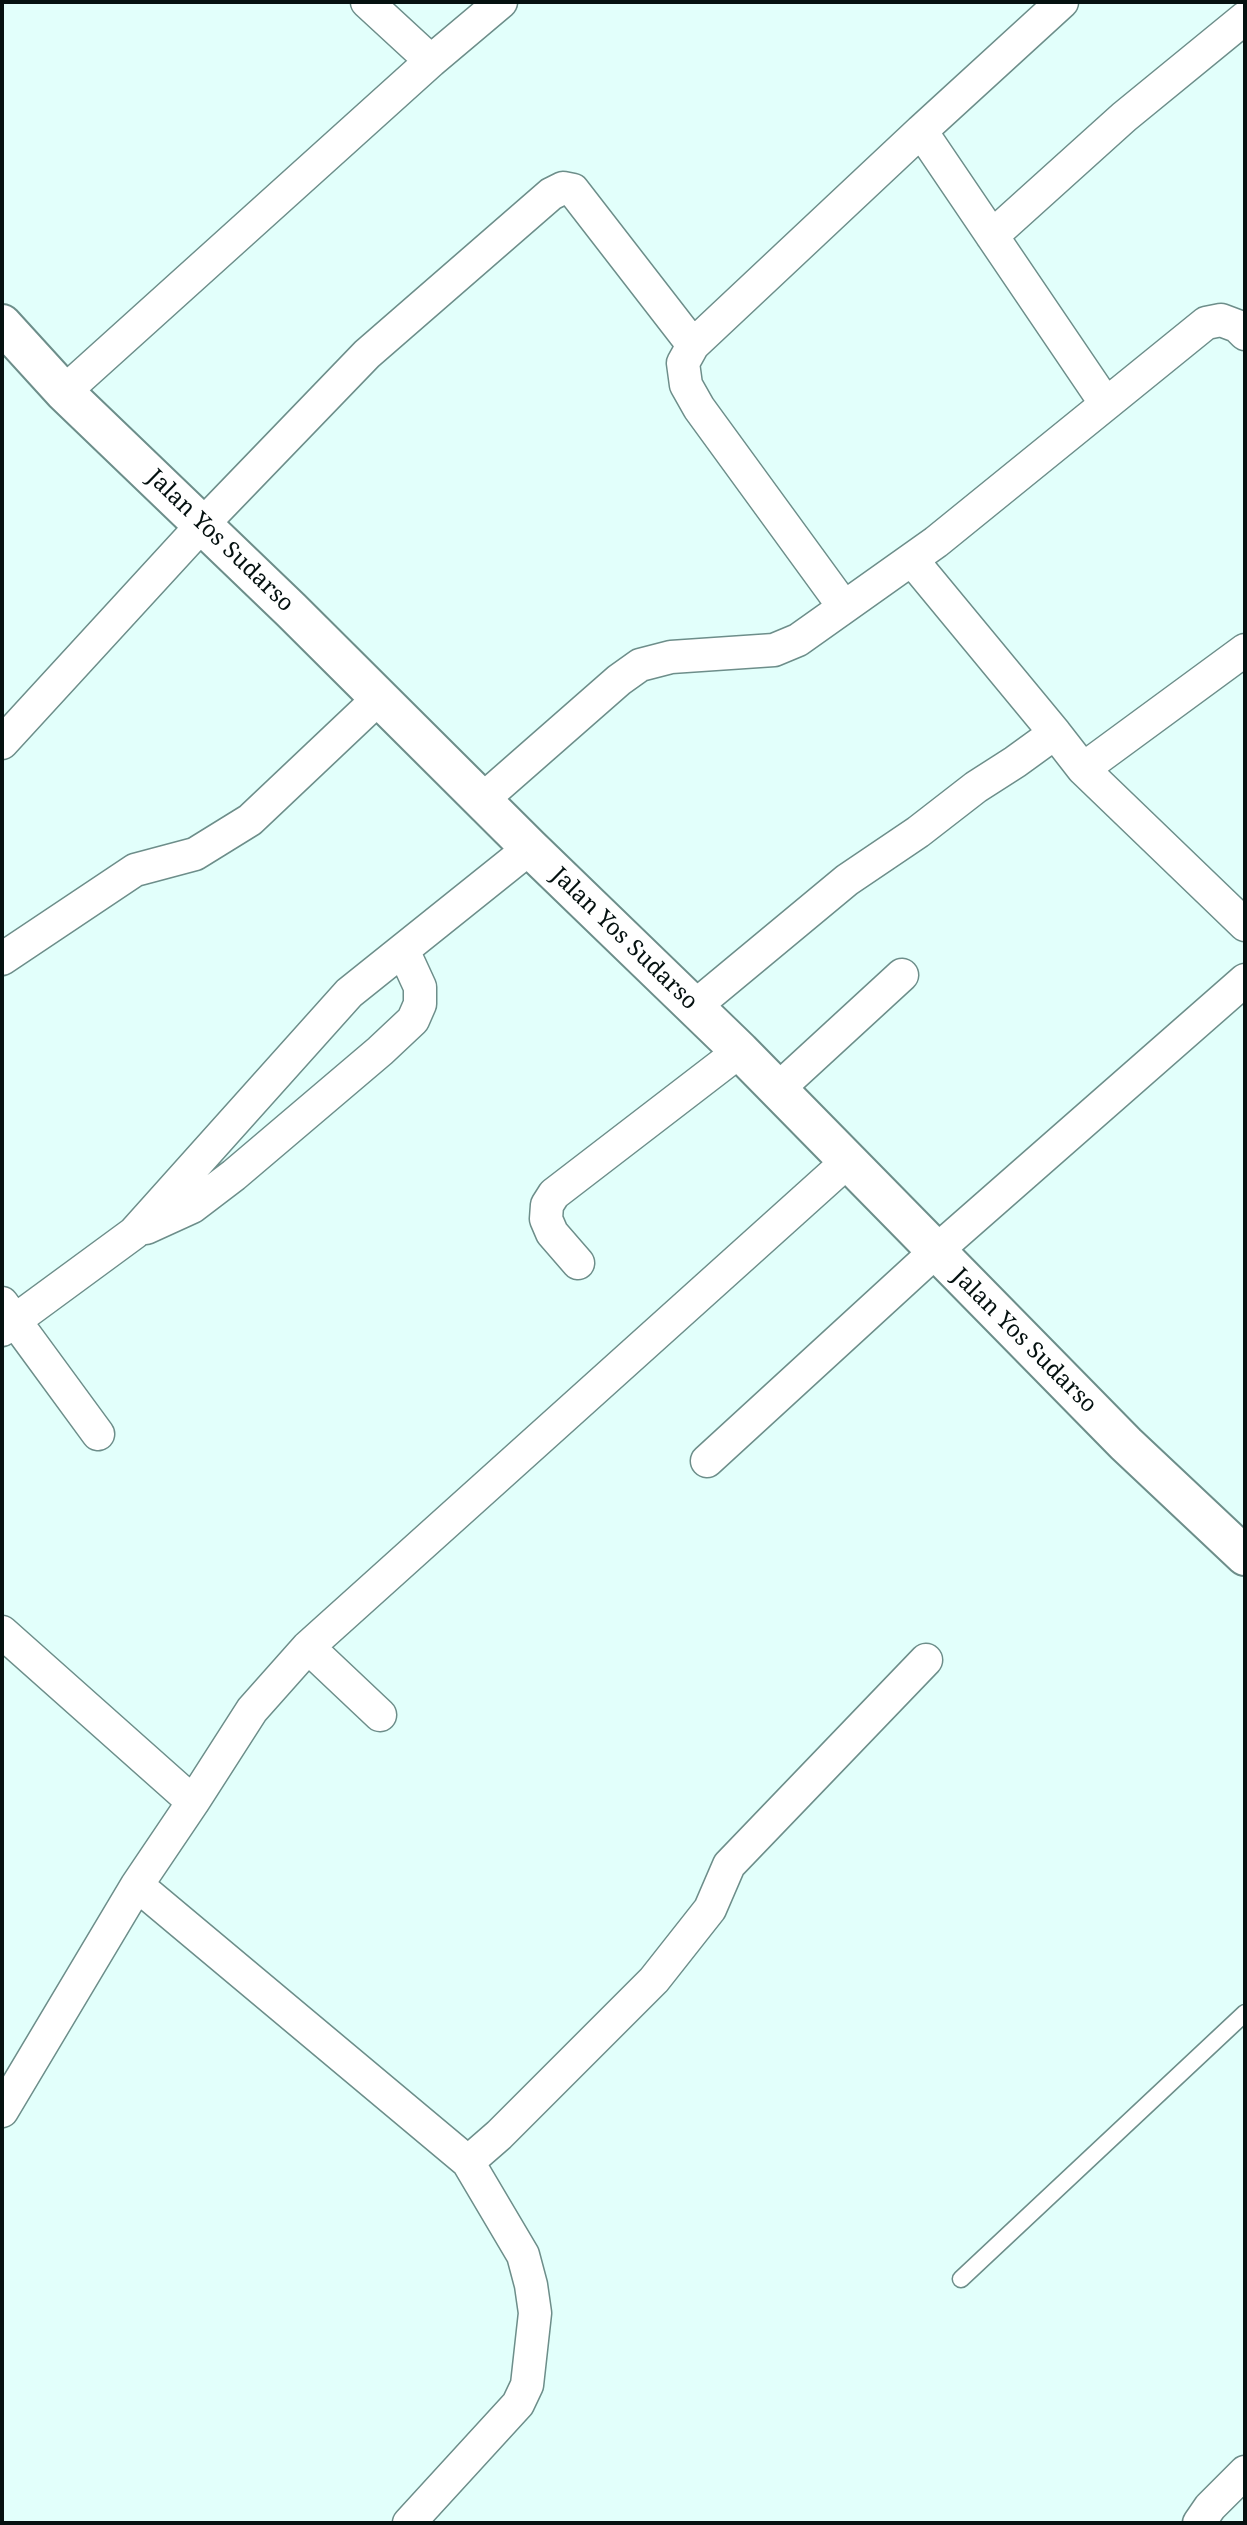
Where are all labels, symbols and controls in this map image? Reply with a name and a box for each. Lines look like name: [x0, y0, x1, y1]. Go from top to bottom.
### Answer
street label: Jalan Yos Sudarso: [141, 464, 299, 618]
street label: Jalan Yos Sudarso: [545, 862, 703, 1016]
street label: Jalan Yos Sudarso: [946, 1263, 1102, 1419]

